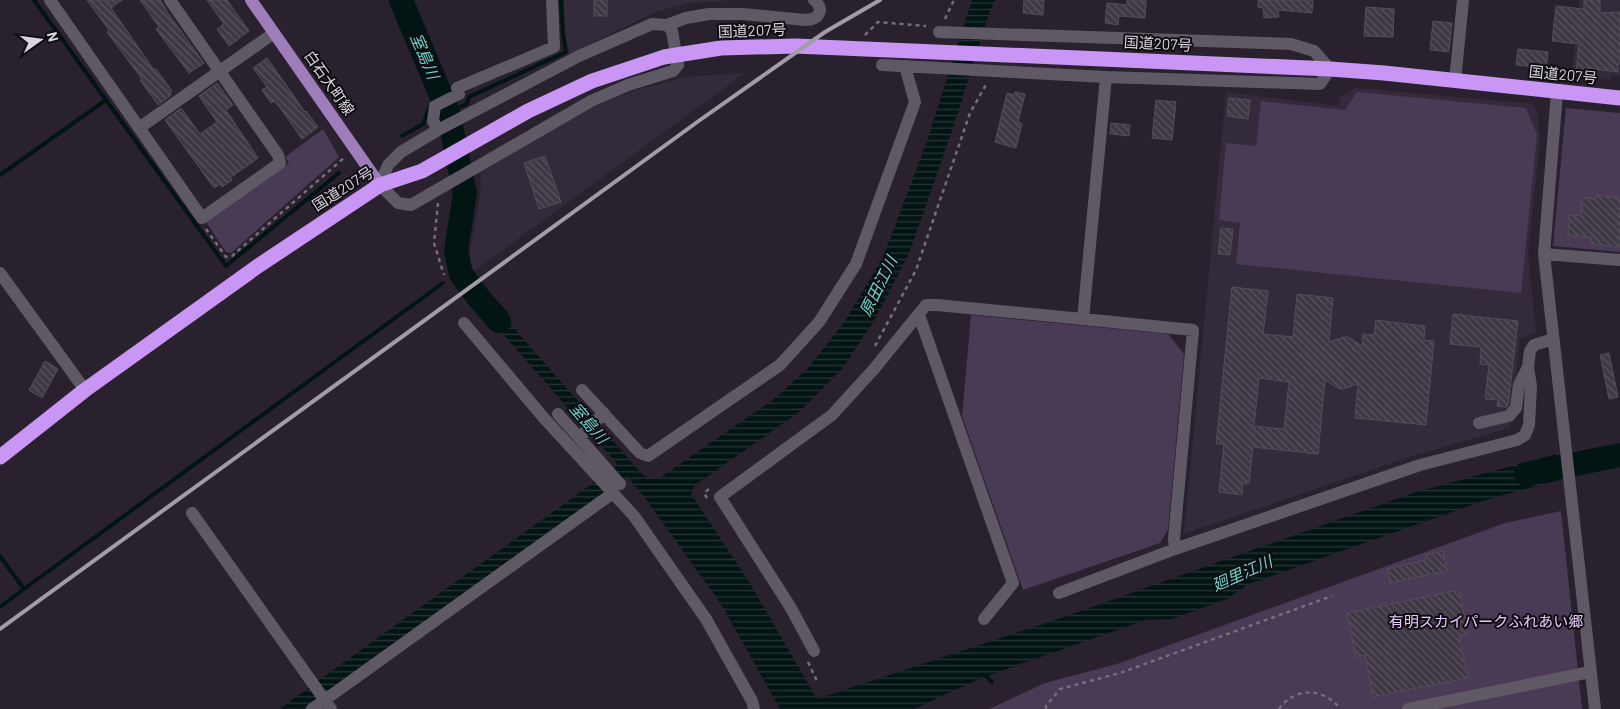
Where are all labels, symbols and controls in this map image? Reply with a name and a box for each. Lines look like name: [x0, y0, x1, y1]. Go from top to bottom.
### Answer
north arrow: [15, 15, 65, 65]
street label: 国道207号: [717, 20, 787, 40]
text: N: [44, 30, 62, 43]
water label: 室島川: [407, 30, 444, 83]
street label: 国道207号: [1123, 32, 1193, 54]
street label: 白石大町線: [301, 47, 359, 118]
street label: 国道207号: [1528, 61, 1598, 87]
street label: 国道207号: [309, 162, 376, 214]
water label: 原田江川: [855, 251, 901, 319]
water label: 室島川: [566, 398, 614, 449]
water label: 廻里江川: [1209, 550, 1277, 594]
park label: 有明スカイパークふれあい郷: [1389, 612, 1583, 630]

